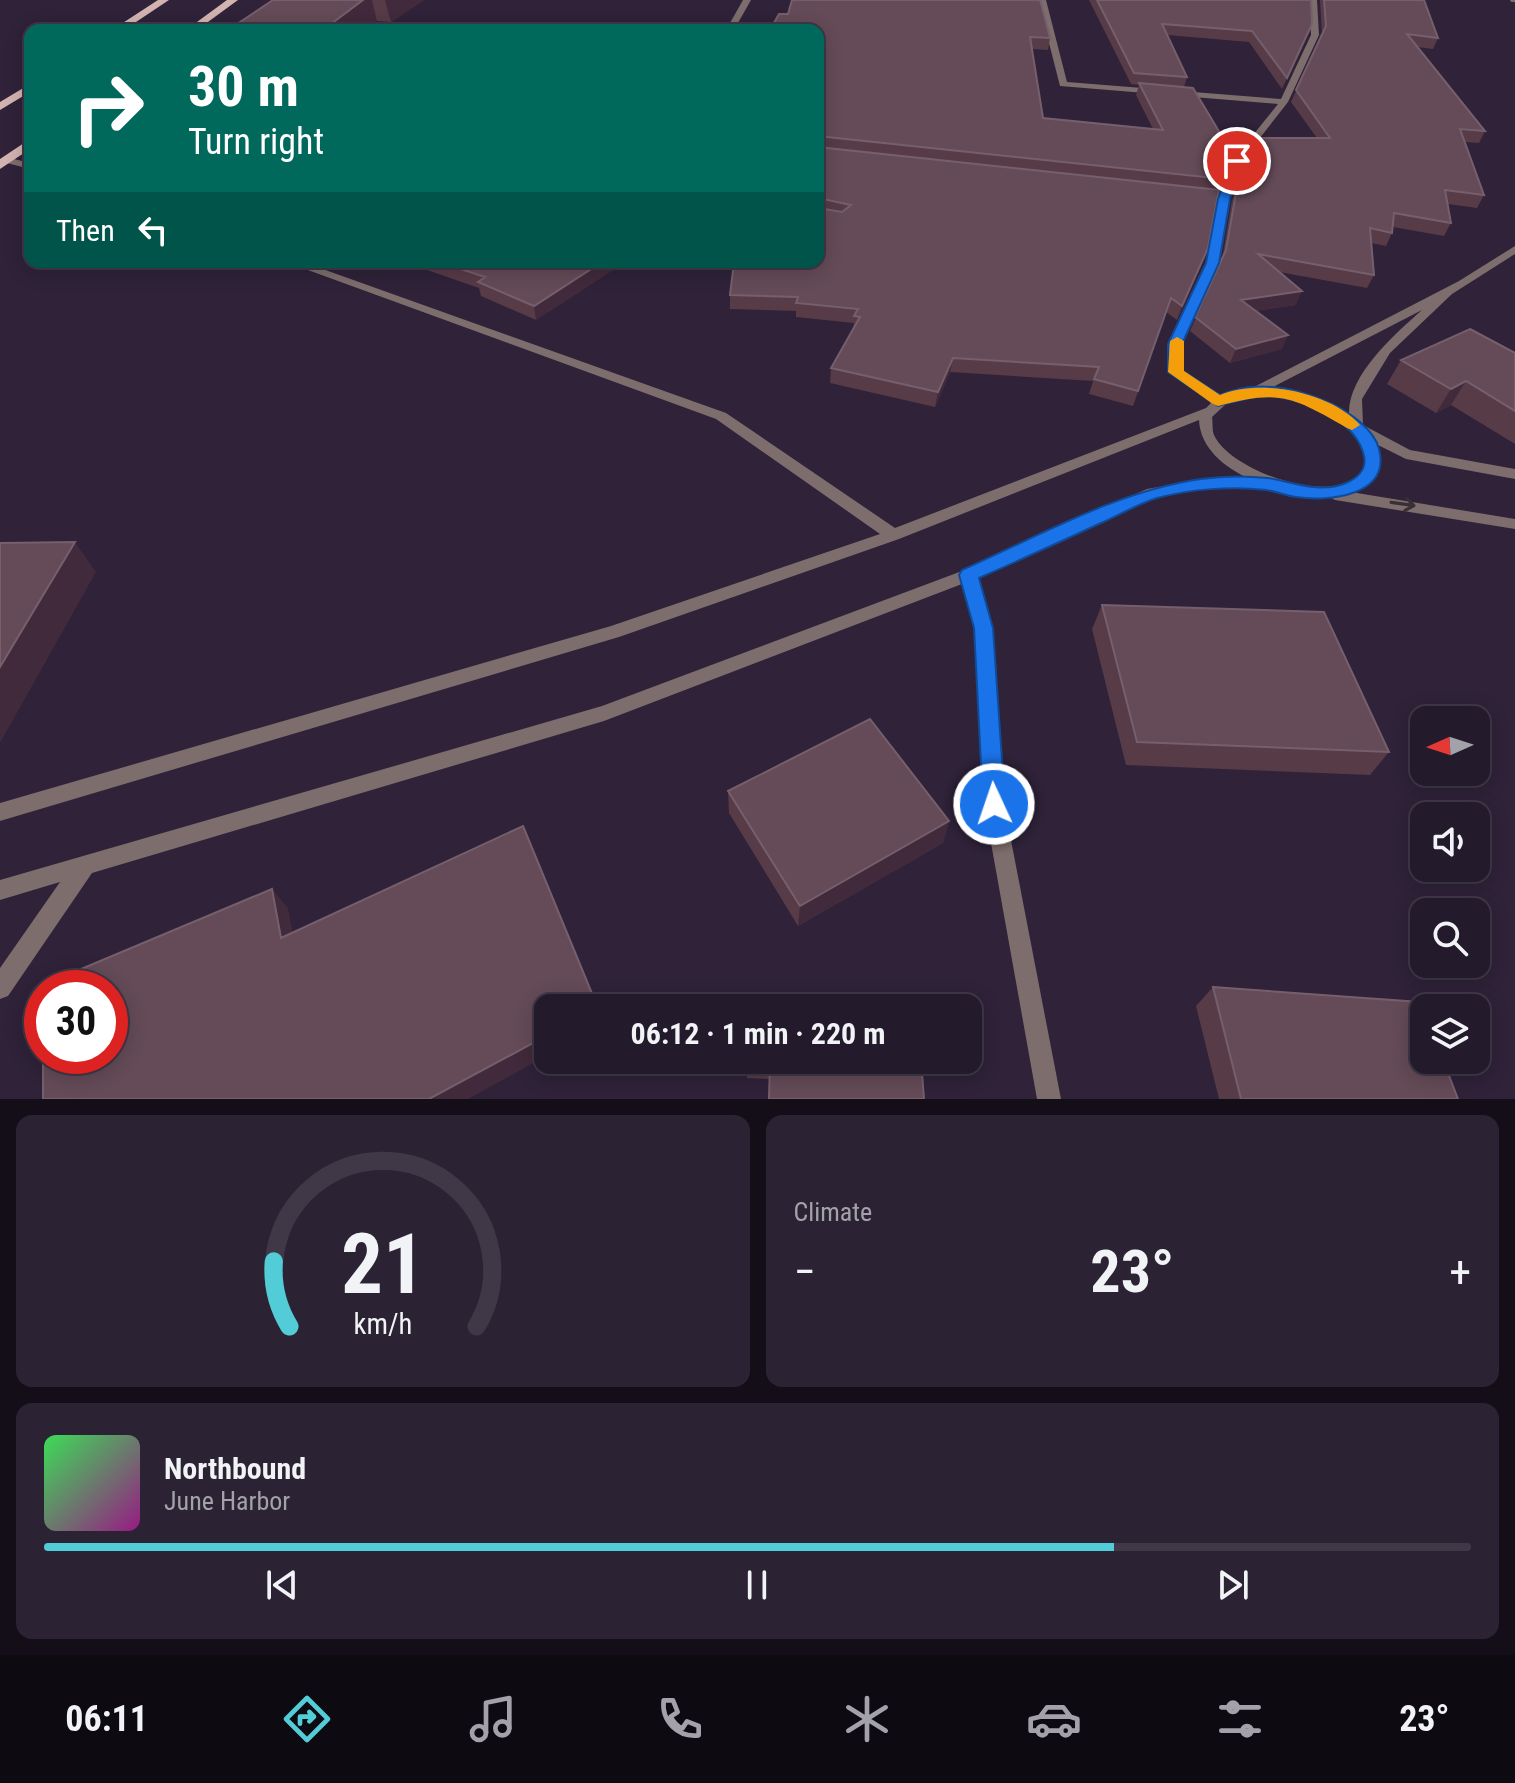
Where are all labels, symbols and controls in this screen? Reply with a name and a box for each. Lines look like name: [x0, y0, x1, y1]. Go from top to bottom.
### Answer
text: 30 m: [188, 54, 299, 120]
icon: right: [56, 56, 160, 160]
text: Turn right: [188, 121, 324, 163]
pin: [1203, 127, 1271, 195]
icon: arrive: [1215, 139, 1259, 183]
icon: left: [131, 208, 175, 252]
text: Then: [56, 213, 115, 248]
one-way arrow: [1390, 497, 1415, 512]
north arrow: [1410, 706, 1490, 786]
map controls: [1410, 706, 1490, 1074]
position arrow: [952, 762, 1036, 846]
button: sound: [1410, 802, 1490, 882]
button: search: [1410, 898, 1490, 978]
speed limit sign: 30: [24, 970, 128, 1074]
button: layers: [1410, 994, 1490, 1074]
text: 06:12 · 1 min · 220 m: [631, 1016, 885, 1051]
text: Climate: [794, 1197, 872, 1227]
text: 21: [341, 1216, 425, 1313]
text: 23°: [1090, 1236, 1174, 1307]
text: −: [794, 1246, 816, 1298]
text: +: [1449, 1246, 1471, 1298]
text: km/h: [353, 1307, 412, 1341]
text: Northbound: [164, 1451, 306, 1486]
text: June Harbor: [164, 1486, 290, 1516]
icon: previous: [260, 1563, 304, 1607]
icon: pause: [735, 1563, 779, 1607]
icon: next: [1211, 1563, 1255, 1607]
icon: directions: [279, 1691, 335, 1747]
icon: music: [465, 1691, 521, 1747]
icon: phone: [652, 1691, 708, 1747]
icon: climate: [839, 1691, 895, 1747]
icon: car: [1026, 1691, 1082, 1747]
icon: filters: [1212, 1691, 1268, 1747]
text: 06:11: [65, 1698, 148, 1740]
text: 23°: [1399, 1698, 1450, 1740]

